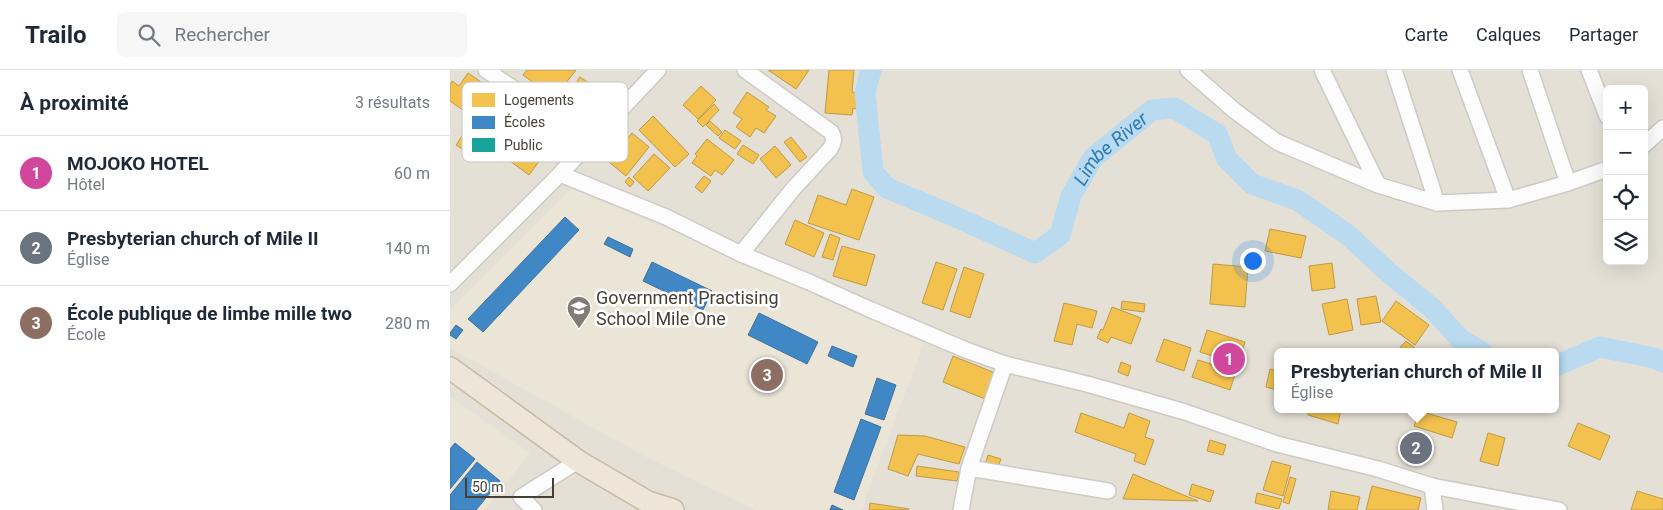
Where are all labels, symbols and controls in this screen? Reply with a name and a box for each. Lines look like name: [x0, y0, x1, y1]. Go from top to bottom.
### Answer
search box: [117, 12, 467, 57]
text: Trailo: [25, 21, 87, 49]
icon: search: [135, 21, 163, 49]
text: Rechercher: [175, 23, 270, 46]
text: Carte: [1405, 24, 1448, 45]
text: Calques: [1476, 24, 1541, 45]
text: Partager: [1569, 24, 1638, 45]
legend: [462, 82, 628, 162]
map controls: [1603, 85, 1648, 265]
button: +: [1603, 85, 1648, 130]
text: À proximité: [20, 91, 129, 115]
text: Logements: [504, 92, 574, 108]
text: 3 résultats: [355, 93, 430, 112]
water label: Limbe River: [1069, 107, 1153, 189]
text: Écoles: [504, 113, 545, 130]
button: −: [1603, 130, 1648, 175]
text: Public: [504, 137, 543, 153]
text: MOJOKO HOTEL: [67, 152, 209, 175]
text: 1: [31, 164, 41, 183]
text: 60 m: [394, 164, 430, 183]
text: Hôtel: [67, 175, 105, 194]
button: locate: [1603, 175, 1648, 220]
button: layers: [1603, 220, 1648, 265]
text: Presbyterian church of Mile II: [67, 227, 319, 250]
text: 2: [31, 239, 41, 258]
text: 140 m: [385, 239, 430, 258]
your location: [1240, 248, 1266, 274]
text: Église: [67, 250, 109, 269]
place label: Government Practising School Mile One: [596, 287, 779, 329]
school or university icon: Government Practising School Mile One: [566, 295, 592, 329]
text: École publique de limbe mille two: [67, 302, 352, 325]
text: 3: [31, 314, 41, 333]
text: 280 m: [385, 314, 430, 333]
text: École: [67, 325, 106, 344]
pin: 1: [1213, 340, 1245, 378]
popup: [1274, 348, 1559, 413]
pin: 3: [751, 356, 783, 394]
text: Presbyterian church of Mile II: [1291, 360, 1542, 383]
text: Église: [1291, 383, 1333, 402]
pin: 2: [1400, 429, 1432, 467]
scale bar: [465, 475, 554, 498]
text: 50 m: [472, 479, 504, 495]

